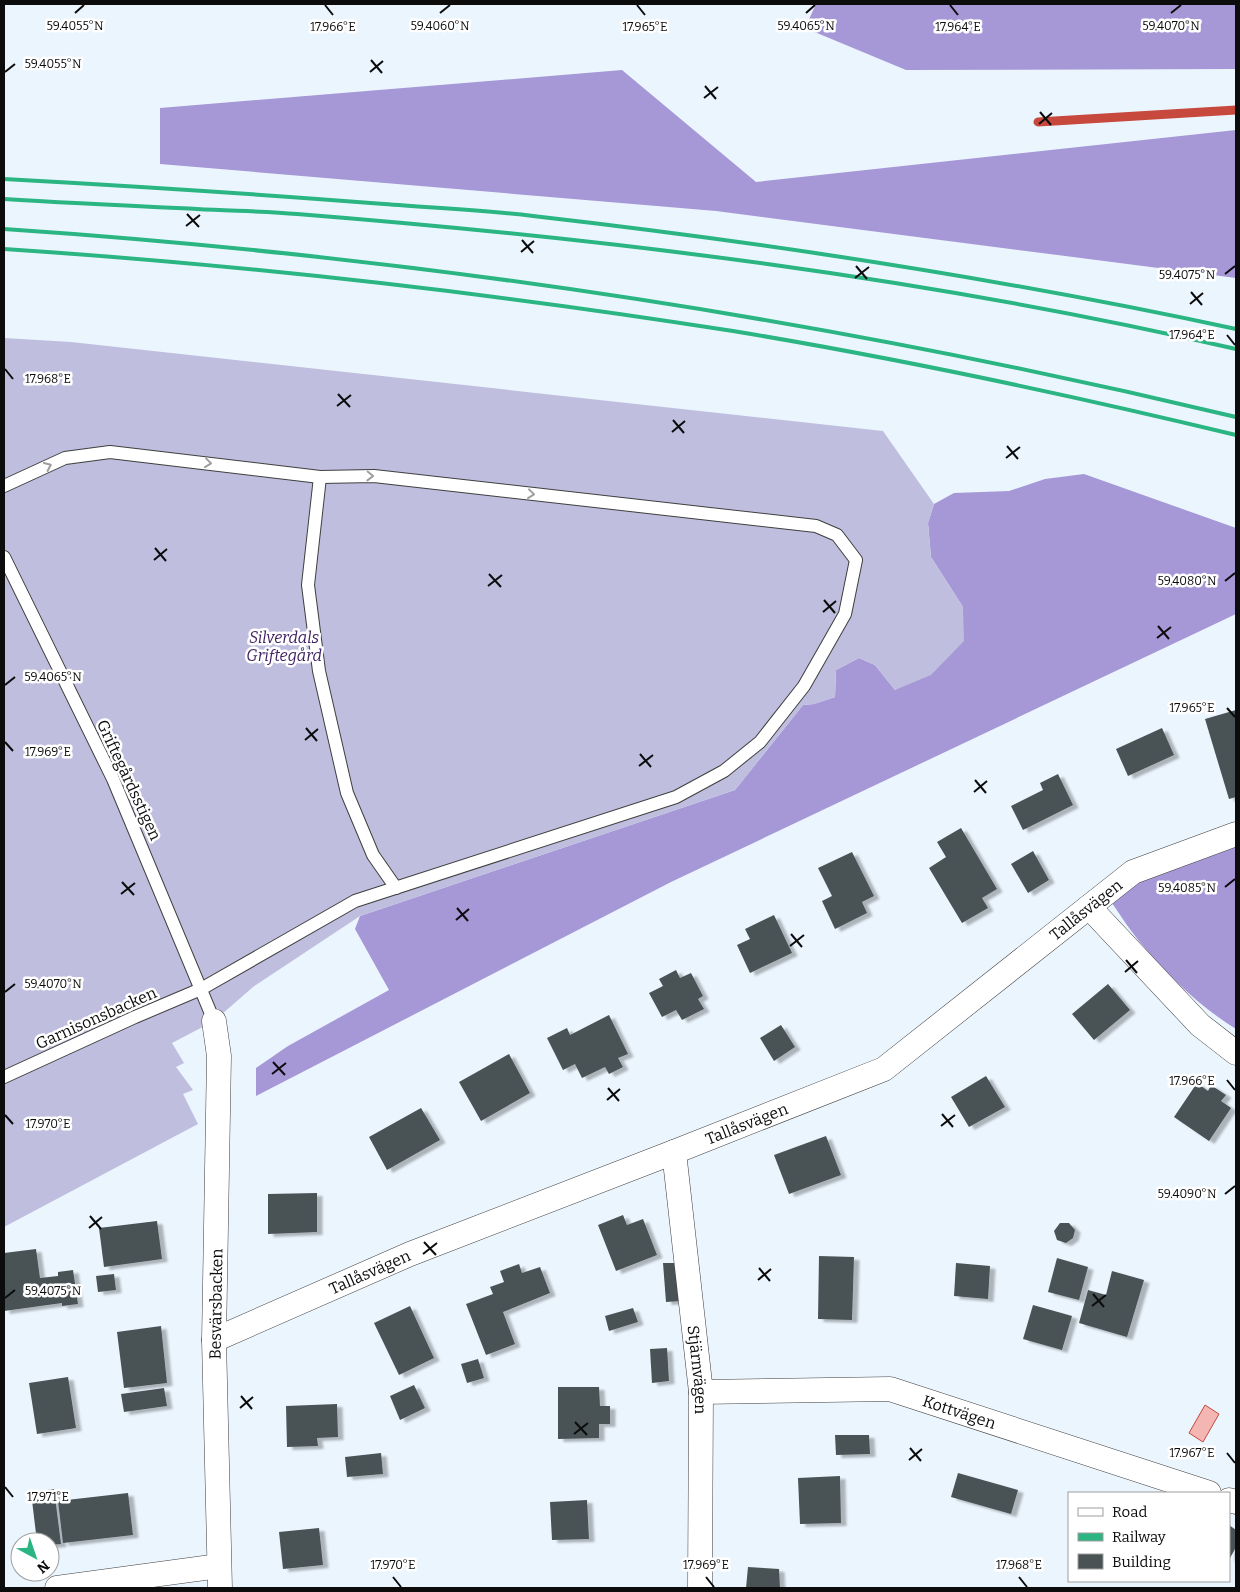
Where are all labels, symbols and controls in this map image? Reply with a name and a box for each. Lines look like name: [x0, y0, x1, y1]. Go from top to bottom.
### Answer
text: 59.4055°N: [47, 19, 104, 33]
text: 59.4060°N: [411, 19, 470, 33]
text: 59.4065°N: [777, 19, 835, 33]
text: 59.4070°N: [1142, 19, 1200, 33]
text: 17.966°E: [310, 20, 356, 34]
text: 17.965°E: [623, 20, 667, 34]
text: 17.964°E: [935, 20, 981, 34]
text: 59.4055°N: [25, 57, 82, 71]
text: 59.4075°N: [1159, 268, 1216, 282]
text: 17.964°E: [1169, 328, 1215, 342]
text: 17.968°E: [25, 372, 71, 386]
one-way arrow: [204, 457, 212, 468]
one-way arrow: [43, 461, 52, 472]
one-way arrow: [366, 471, 374, 482]
one-way arrow: [527, 488, 535, 499]
text: 59.4080°N: [1157, 574, 1217, 588]
park label: Silverdals Griftegård: [246, 628, 322, 665]
text: 59.4065°N: [24, 670, 82, 684]
text: 17.965°E: [1170, 701, 1214, 715]
street label: Griftegårdsstigen: [93, 717, 165, 843]
text: 17.969°E: [25, 745, 71, 759]
street label: Tallåsvägen: [1046, 875, 1126, 944]
text: 59.4085°N: [1158, 881, 1216, 895]
text: 59.4070°N: [24, 977, 82, 991]
street label: Garnisonsbacken: [33, 983, 159, 1053]
text: 17.966°E: [1169, 1074, 1215, 1088]
street label: Tallåsvägen: [703, 1099, 790, 1148]
text: 17.970°E: [26, 1117, 70, 1131]
text: 59.4090°N: [1158, 1187, 1217, 1201]
street label: Tallåsvägen: [326, 1246, 413, 1298]
street label: Besvärsbacken: [206, 1248, 226, 1360]
text: 59.4075°N: [25, 1284, 82, 1298]
street label: Stjärnvägen: [684, 1324, 711, 1414]
street label: Kottvägen: [920, 1391, 998, 1432]
text: 17.967°E: [1169, 1446, 1215, 1460]
text: 17.971°E: [27, 1490, 69, 1504]
legend: [1068, 1492, 1230, 1582]
text: Road: [1112, 1503, 1147, 1521]
text: Railway: [1112, 1528, 1166, 1546]
north arrow: [10, 1532, 60, 1582]
text: Building: [1112, 1553, 1171, 1571]
text: N: [33, 1557, 53, 1577]
text: 17.970°E: [371, 1558, 415, 1572]
text: 17.969°E: [683, 1558, 729, 1572]
text: 17.968°E: [996, 1558, 1042, 1572]

